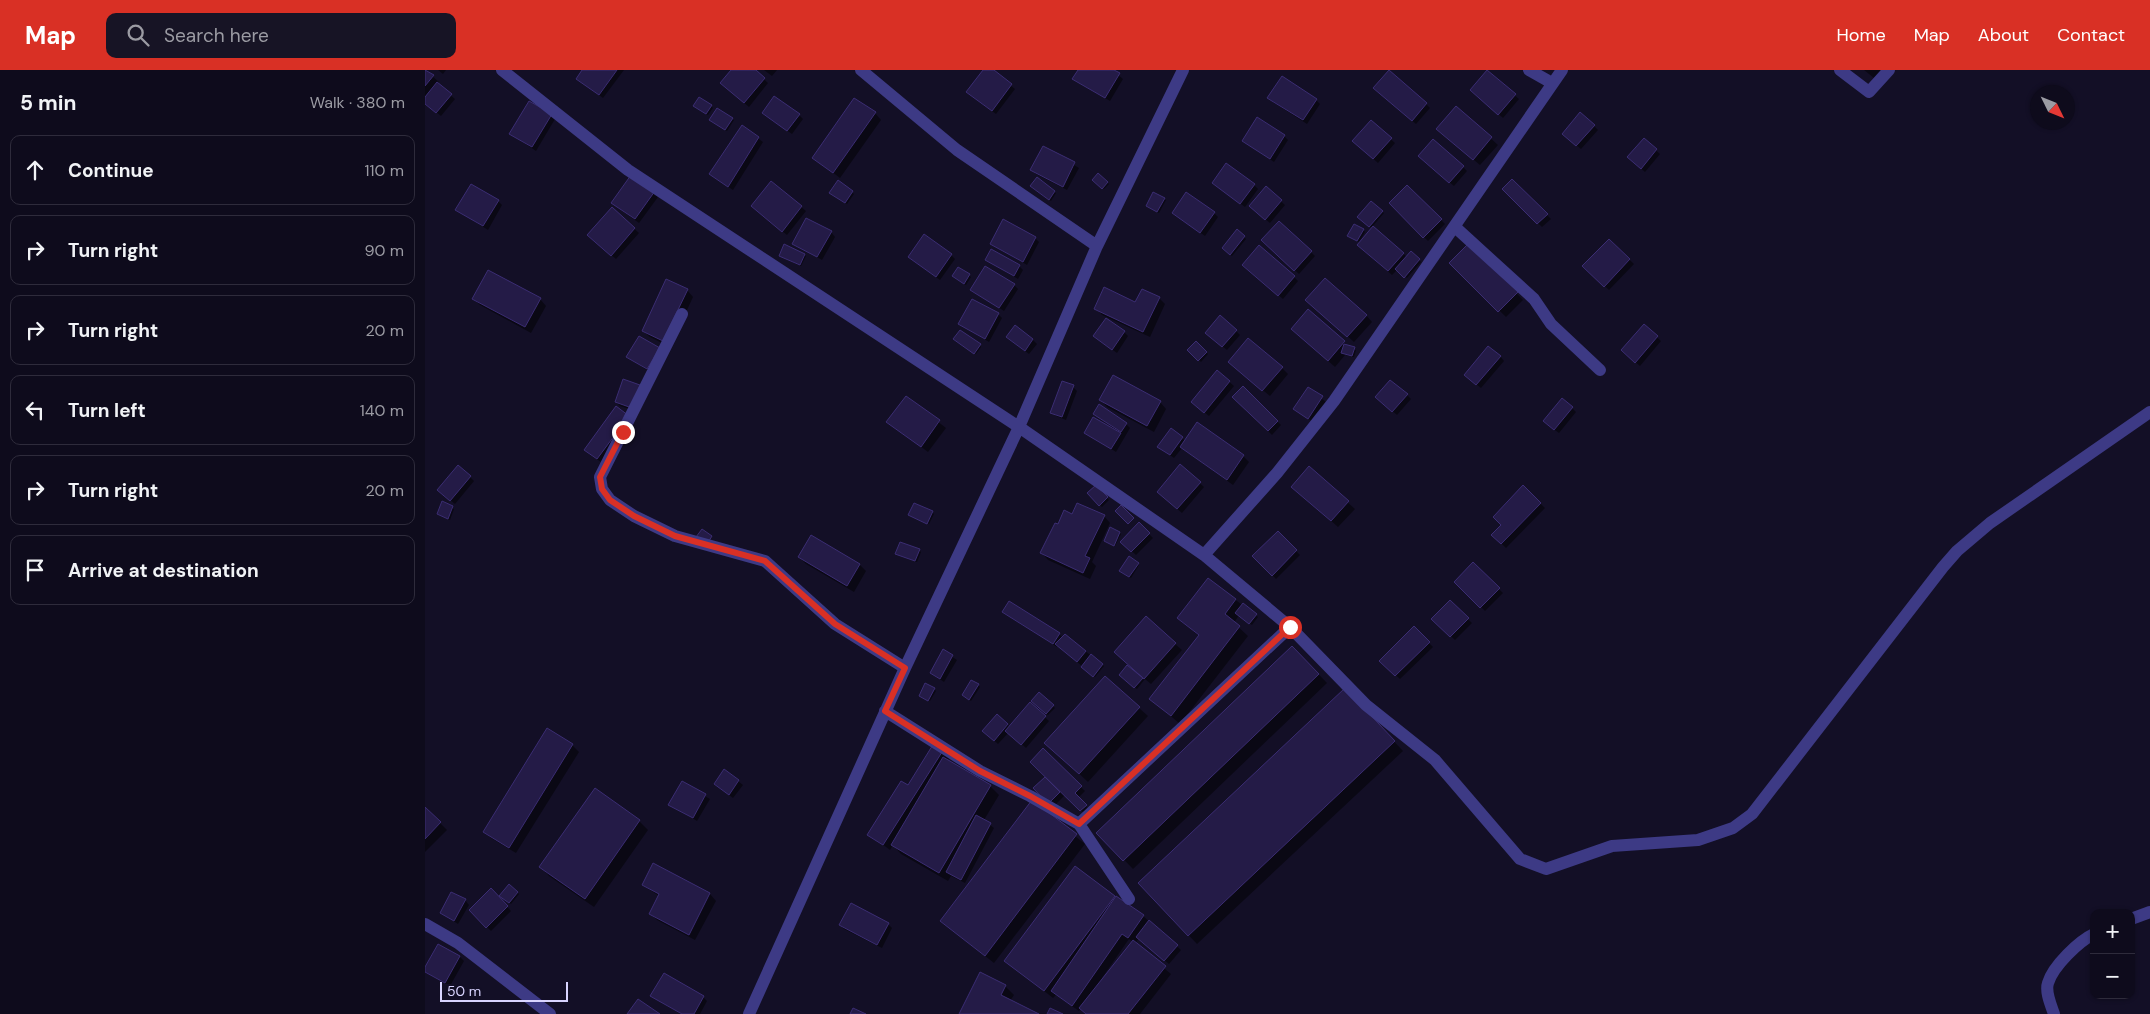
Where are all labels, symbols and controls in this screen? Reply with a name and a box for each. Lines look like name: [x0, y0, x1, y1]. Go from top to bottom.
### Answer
search box: [106, 13, 456, 58]
text: Map: [25, 20, 76, 51]
icon: search: [124, 21, 152, 49]
text: Search here: [164, 23, 269, 48]
text: Home: [1836, 23, 1886, 47]
text: Map: [1914, 23, 1950, 47]
text: About: [1978, 23, 2029, 47]
text: Contact: [2057, 23, 2125, 47]
north arrow: [2030, 85, 2075, 130]
text: 5 min: [20, 89, 76, 117]
text: Walk · 380 m: [310, 92, 405, 113]
icon: ahead: [21, 156, 49, 184]
text: Continue: [68, 158, 154, 183]
text: 110 m: [365, 160, 404, 181]
icon: right: [21, 236, 49, 264]
text: Turn right: [68, 238, 158, 263]
text: 90 m: [364, 240, 404, 261]
icon: right: [21, 316, 49, 344]
text: Turn right: [68, 318, 158, 343]
text: 20 m: [365, 320, 404, 341]
icon: left: [21, 396, 49, 424]
text: Turn left: [68, 398, 146, 423]
text: 140 m: [360, 400, 404, 421]
route end: [612, 421, 635, 444]
icon: right: [21, 476, 49, 504]
text: Turn right: [68, 478, 158, 503]
text: 20 m: [365, 480, 404, 501]
icon: arrive: [21, 556, 49, 584]
text: Arrive at destination: [68, 558, 259, 583]
route start: [1279, 616, 1302, 639]
map controls: [2090, 909, 2135, 999]
button: +: [2090, 909, 2135, 954]
button: −: [2090, 954, 2135, 999]
scale bar: [440, 979, 567, 1002]
text: 50 m: [447, 982, 481, 1000]

